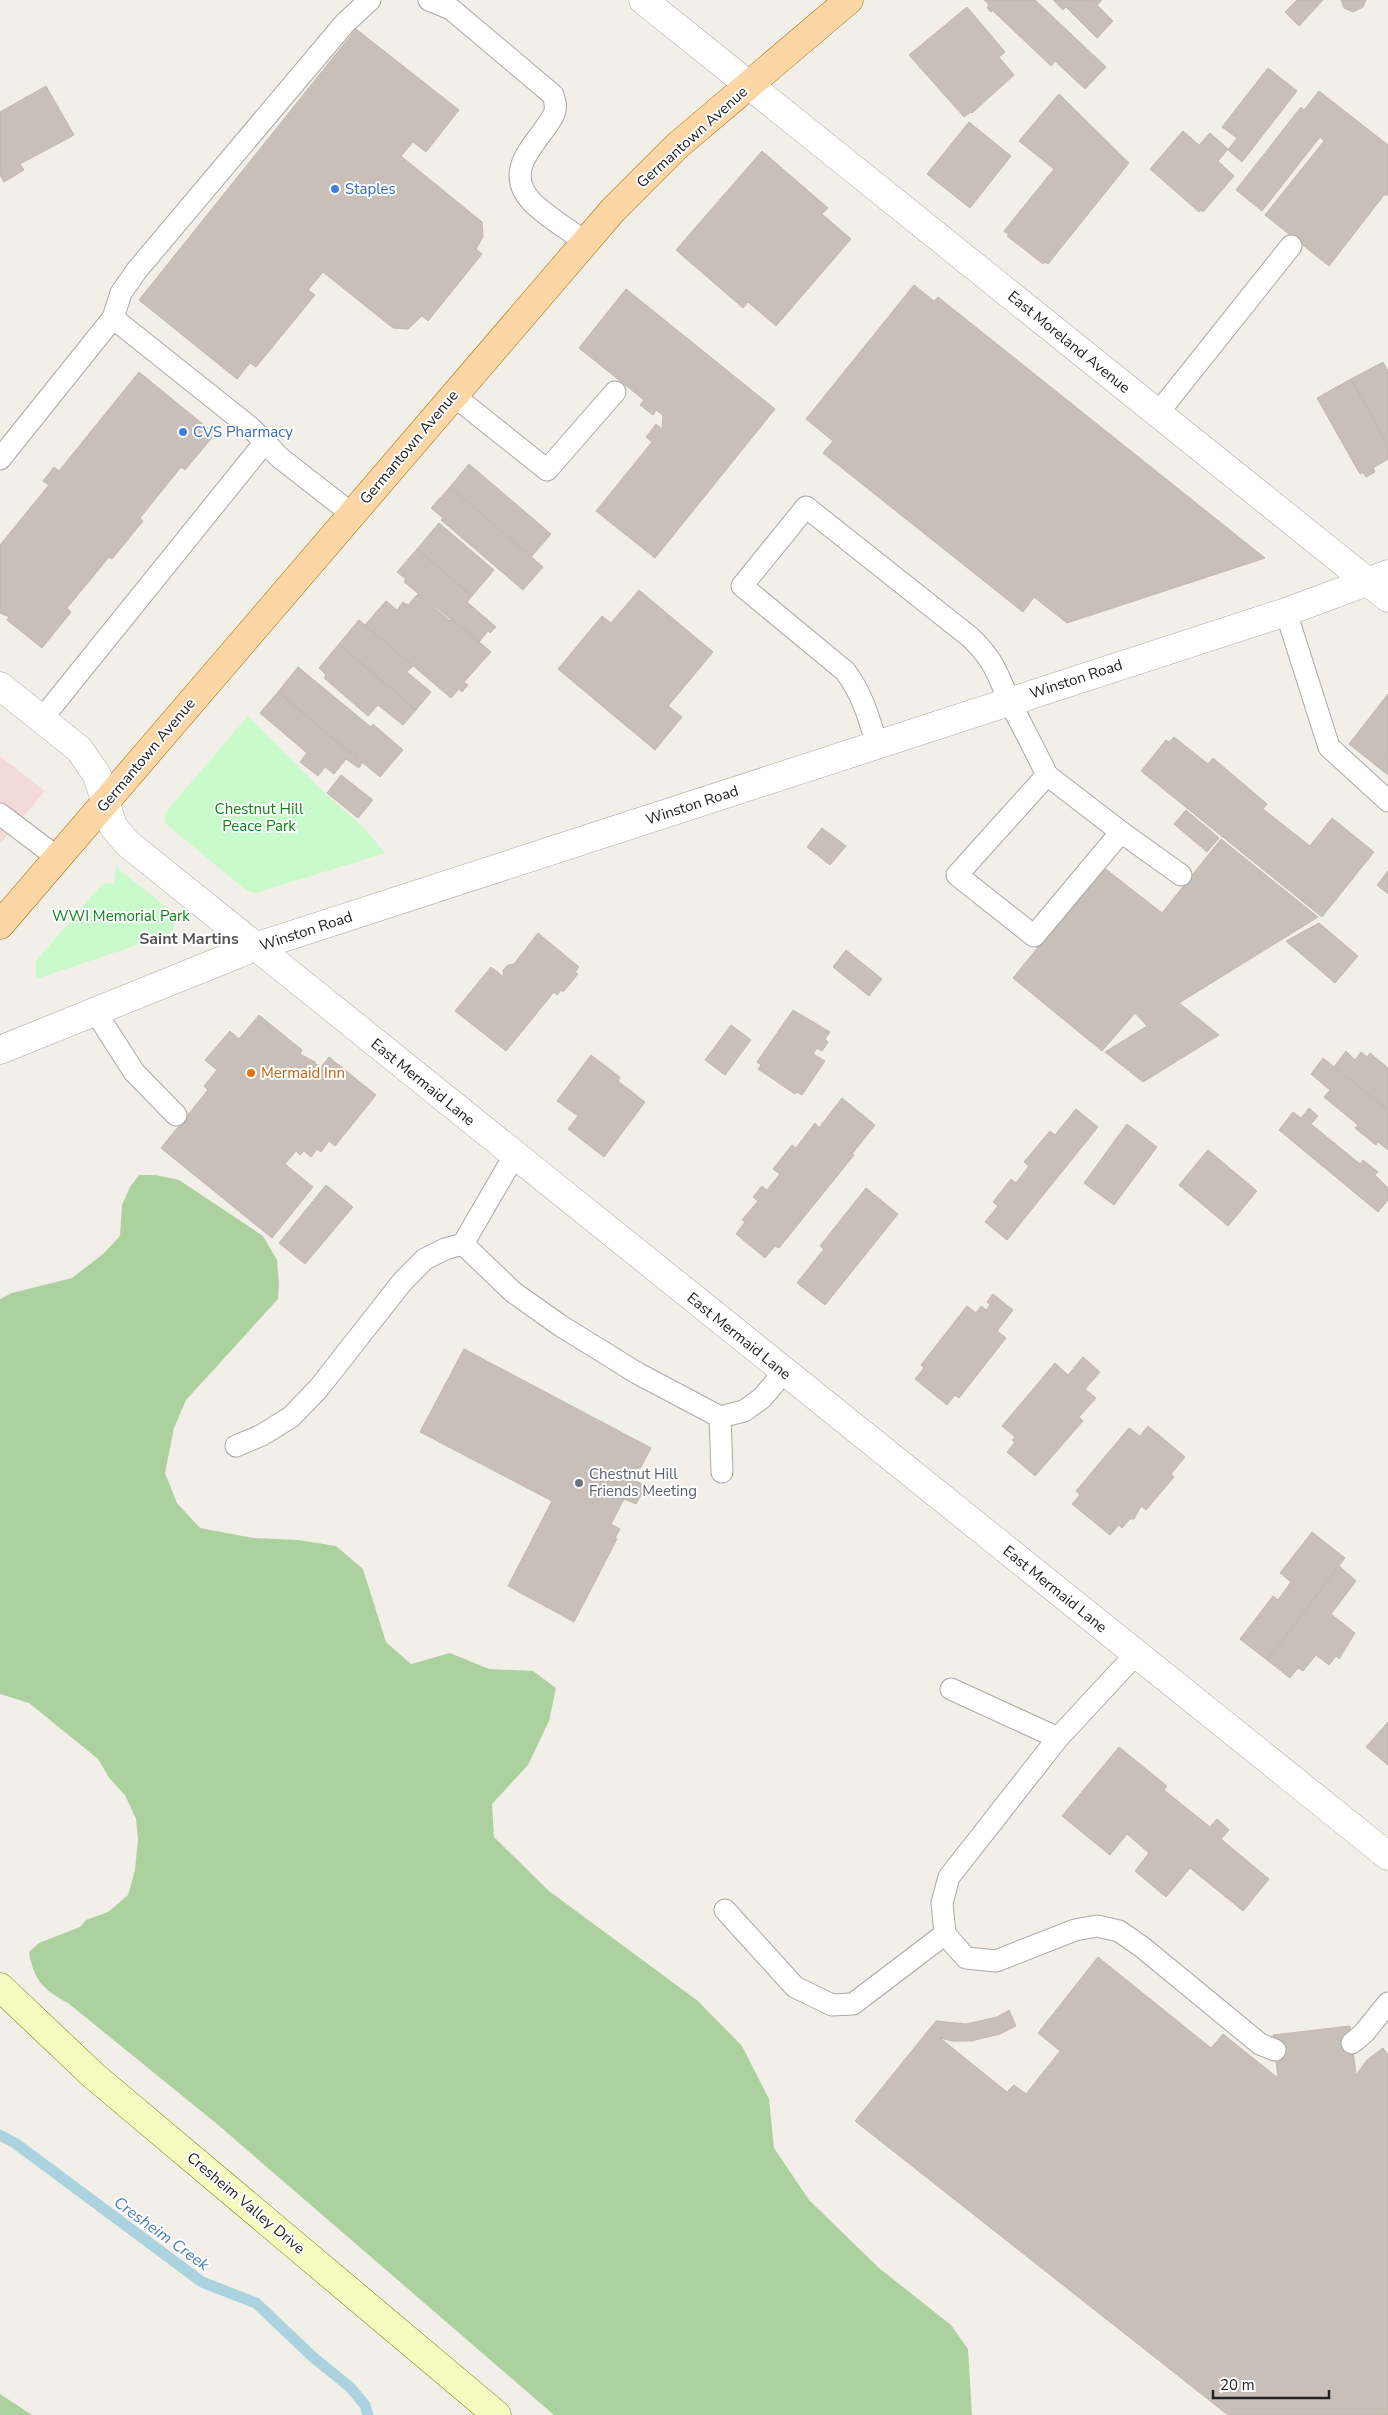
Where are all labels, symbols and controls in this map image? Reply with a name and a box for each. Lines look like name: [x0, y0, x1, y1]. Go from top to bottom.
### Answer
street label: Germantown Avenue: [632, 82, 752, 192]
place label: Staples: [345, 179, 396, 199]
marker: Staples: [329, 183, 341, 195]
street label: East Moreland Avenue: [1004, 286, 1134, 398]
street label: Germantown Avenue: [355, 386, 463, 508]
place label: CVS Pharmacy: [193, 422, 293, 442]
marker: CVS Pharmacy: [177, 426, 189, 438]
street label: Winston Road: [1027, 655, 1125, 703]
street label: Germantown Avenue: [92, 694, 200, 816]
street label: Winston Road: [643, 781, 741, 829]
park label: Chestnut Hill Peace Park: [215, 799, 304, 836]
park label: WWI Memorial Park: [52, 906, 190, 926]
street label: Winston Road: [257, 907, 355, 955]
district label: Saint Martins: [139, 928, 239, 950]
street label: East Mermaid Lane: [367, 1034, 479, 1130]
place label: Mermaid Inn: [261, 1063, 345, 1083]
marker: Mermaid Inn: [245, 1067, 257, 1079]
street label: East Mermaid Lane: [683, 1288, 795, 1384]
place label: Chestnut Hill Friends Meeting: [589, 1464, 697, 1501]
marker: Chestnut Hill Friends Meeting: [573, 1477, 585, 1489]
street label: East Mermaid Lane: [999, 1541, 1111, 1637]
street label: Cresheim Valley Drive: [183, 2148, 309, 2258]
water label: Cresheim Creek: [109, 2192, 214, 2277]
scale bar: [1213, 2368, 1329, 2400]
text: 20 m: [1220, 2375, 1255, 2395]

